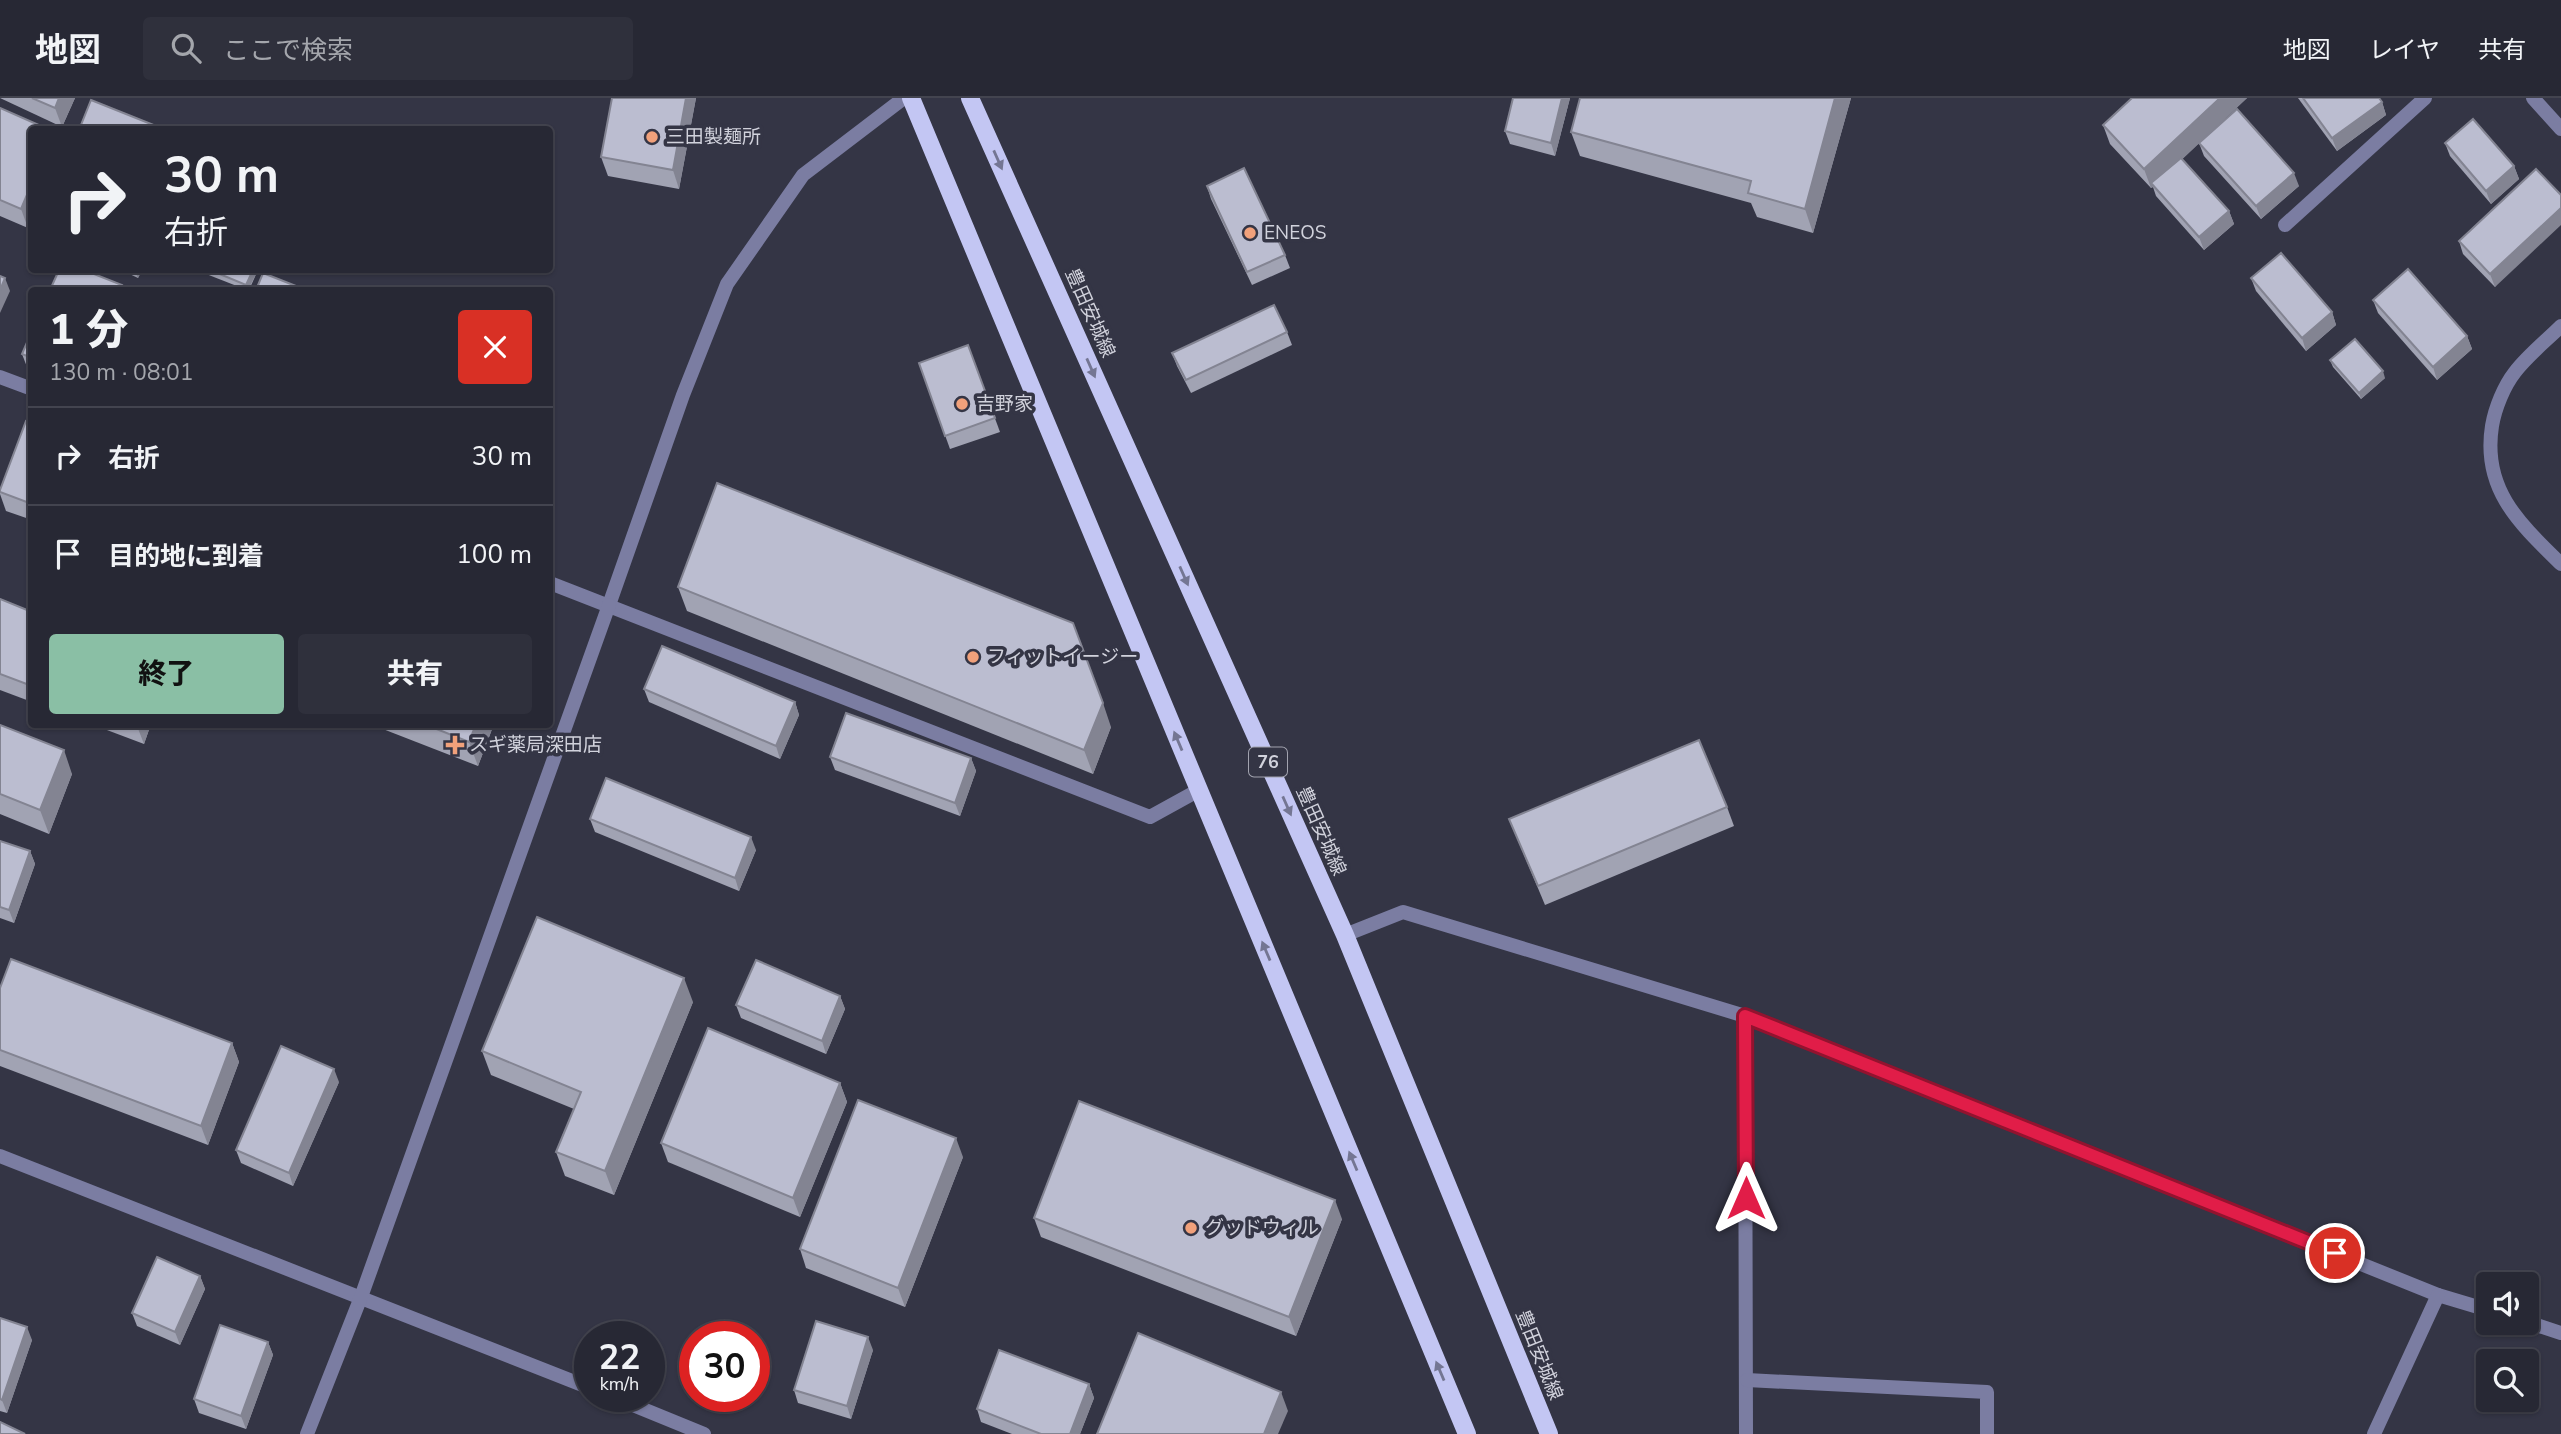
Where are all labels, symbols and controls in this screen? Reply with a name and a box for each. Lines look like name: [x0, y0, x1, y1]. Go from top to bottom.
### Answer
search box: [143, 17, 633, 80]
text: 地図: [35, 28, 101, 73]
icon: search: [167, 29, 205, 67]
text: ここで検索: [223, 33, 353, 68]
text: 地図: [2283, 34, 2331, 66]
text: レイヤ: [2369, 34, 2440, 66]
text: 共有: [2478, 34, 2526, 66]
place label: 三田製麺所: [666, 124, 761, 150]
marker: 三田製麺所: [644, 129, 660, 145]
text: 30 m: [164, 142, 279, 209]
one-way arrow: [992, 150, 1004, 170]
icon: right: [49, 154, 140, 245]
text: 右折: [164, 211, 228, 254]
place label: ENEOS: [1264, 220, 1326, 246]
marker: ENEOS: [1242, 225, 1258, 241]
street label: 豊田安城線: [1059, 264, 1121, 362]
text: 1 分: [49, 302, 128, 359]
button: close: [458, 310, 532, 384]
text: 130 m · 08:01: [49, 357, 194, 388]
one-way arrow: [1085, 358, 1097, 378]
place label: 吉野家: [976, 391, 1033, 417]
marker: 吉野家: [954, 396, 970, 412]
icon: right: [49, 437, 87, 475]
text: 30 m: [472, 439, 532, 474]
text: 右折: [108, 441, 160, 476]
icon: arrive: [49, 535, 87, 573]
text: 100 m: [456, 537, 532, 572]
text: 目的地に到着: [108, 539, 264, 574]
one-way arrow: [1179, 565, 1190, 586]
button: 終了: [49, 634, 284, 714]
button: 共有: [298, 634, 532, 714]
place label: フィットイージー: [987, 644, 1138, 670]
marker: フィットイージー: [965, 649, 981, 665]
one-way arrow: [1173, 730, 1184, 751]
place label: スギ薬局深田店: [469, 732, 602, 758]
marker: スギ薬局深田店: [447, 737, 463, 753]
road number: 76: [1249, 748, 1287, 776]
street label: 豊田安城線: [1290, 782, 1352, 880]
one-way arrow: [1282, 795, 1293, 816]
one-way arrow: [1260, 940, 1271, 961]
one-way arrow: [1347, 1151, 1359, 1171]
position arrow: [1709, 1161, 1783, 1235]
place label: グッドウィル: [1205, 1215, 1319, 1241]
marker: グッドウィル: [1183, 1220, 1199, 1236]
pin: [2305, 1223, 2365, 1283]
icon: arrive: [2316, 1234, 2354, 1272]
map controls: [2476, 1272, 2539, 1412]
button: sound: [2476, 1272, 2539, 1335]
street label: 豊田安城線: [1509, 1306, 1569, 1404]
speed limit sign: 30: [679, 1321, 770, 1412]
text: 22: [598, 1334, 641, 1381]
button: search: [2476, 1349, 2539, 1412]
one-way arrow: [1435, 1360, 1446, 1381]
text: km/h: [600, 1372, 639, 1396]

